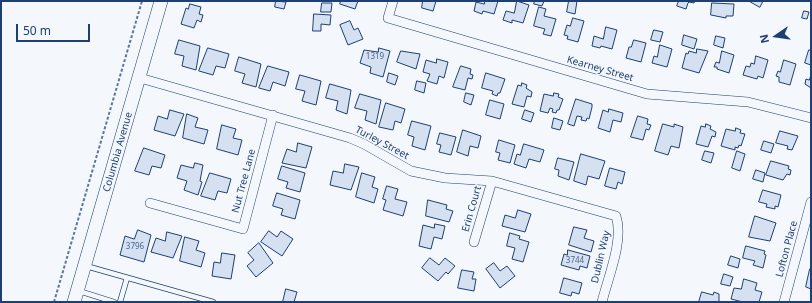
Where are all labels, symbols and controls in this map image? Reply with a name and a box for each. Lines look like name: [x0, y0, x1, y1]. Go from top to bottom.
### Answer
scale bar: [18, 16, 92, 42]
north arrow: [756, 16, 796, 56]
text: 50 m: [23, 22, 51, 39]
text: N: [756, 33, 772, 45]
house number: 1319: [366, 52, 384, 62]
street label: Kearney Street: [565, 54, 635, 84]
street label: Columbia Avenue: [101, 111, 135, 193]
street label: Turley Street: [353, 124, 411, 162]
street label: Nut Tree Lane: [230, 148, 258, 214]
street label: Erin Court: [460, 185, 484, 233]
street label: Lofton Place: [774, 220, 800, 278]
street label: Dublin Way: [589, 230, 613, 284]
house number: 3796: [126, 242, 144, 252]
house number: 3744: [566, 256, 584, 266]

